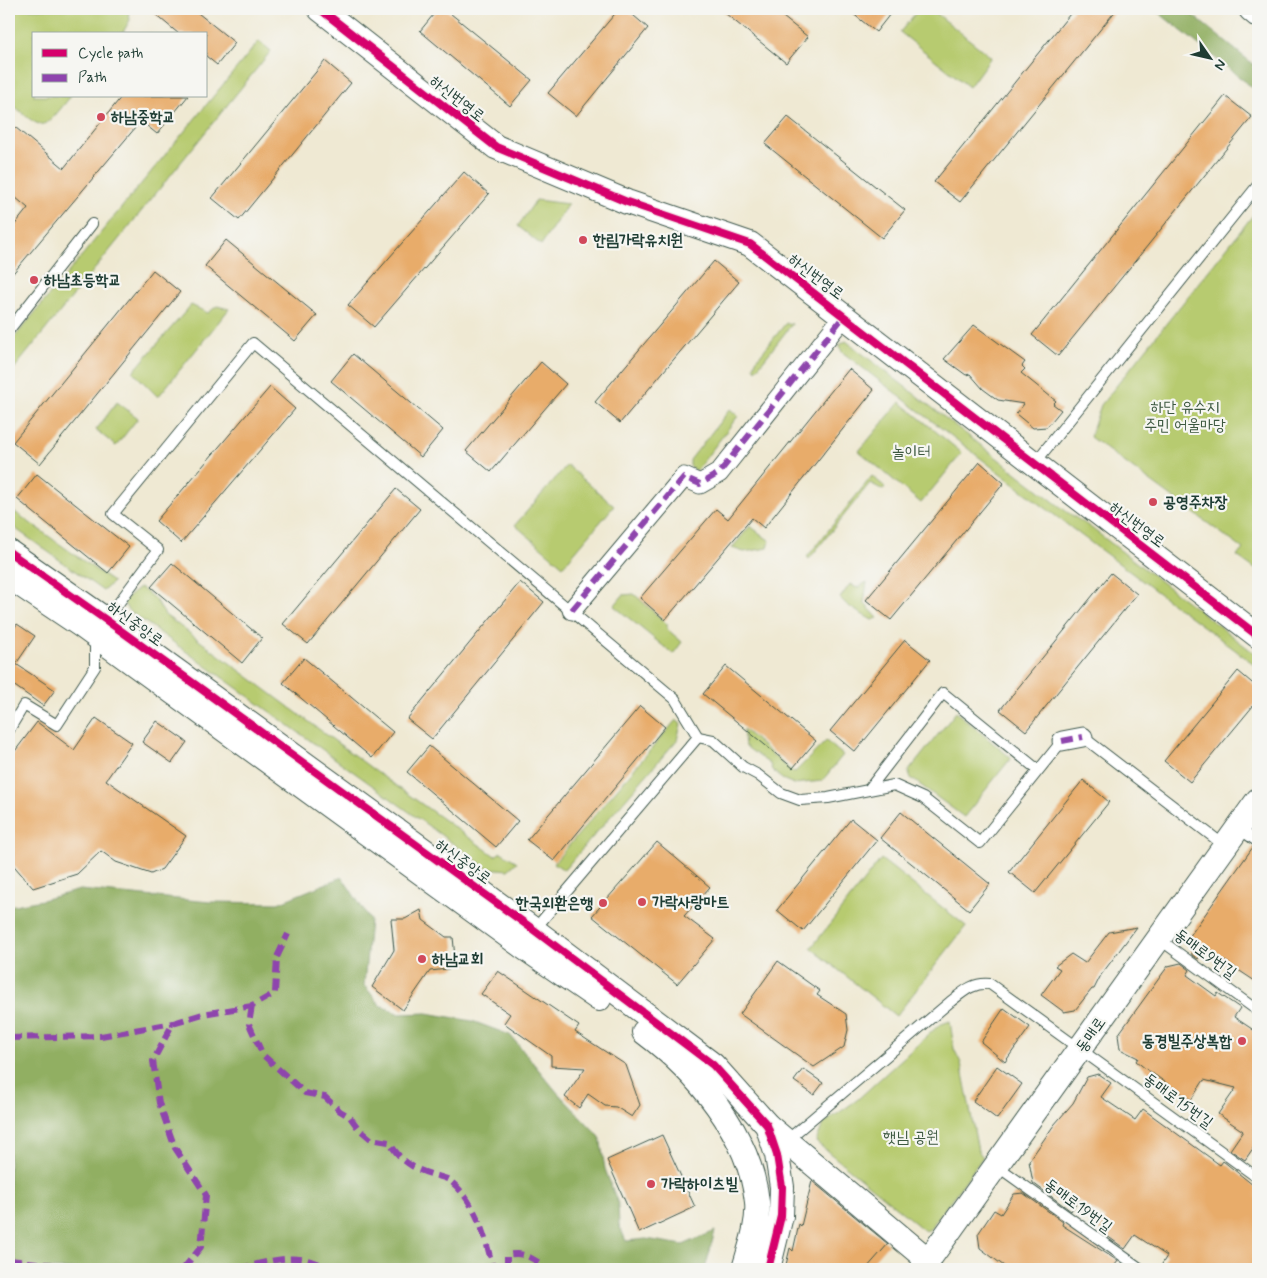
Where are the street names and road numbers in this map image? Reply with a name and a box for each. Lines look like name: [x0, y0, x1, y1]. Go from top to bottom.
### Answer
street label: 하신번영로: [425, 71, 489, 127]
street label: 하신번영로: [784, 249, 848, 305]
street label: 하신번영로: [1105, 497, 1169, 553]
street label: 하신중앙로: [103, 597, 167, 651]
street label: 하신중앙로: [431, 835, 495, 889]
street label: 동매로9번길: [1170, 924, 1240, 984]
street label: 동매로: [1071, 1013, 1111, 1057]
street label: 동매로15번길: [1139, 1069, 1217, 1133]
street label: 동매로19번길: [1040, 1174, 1116, 1238]

